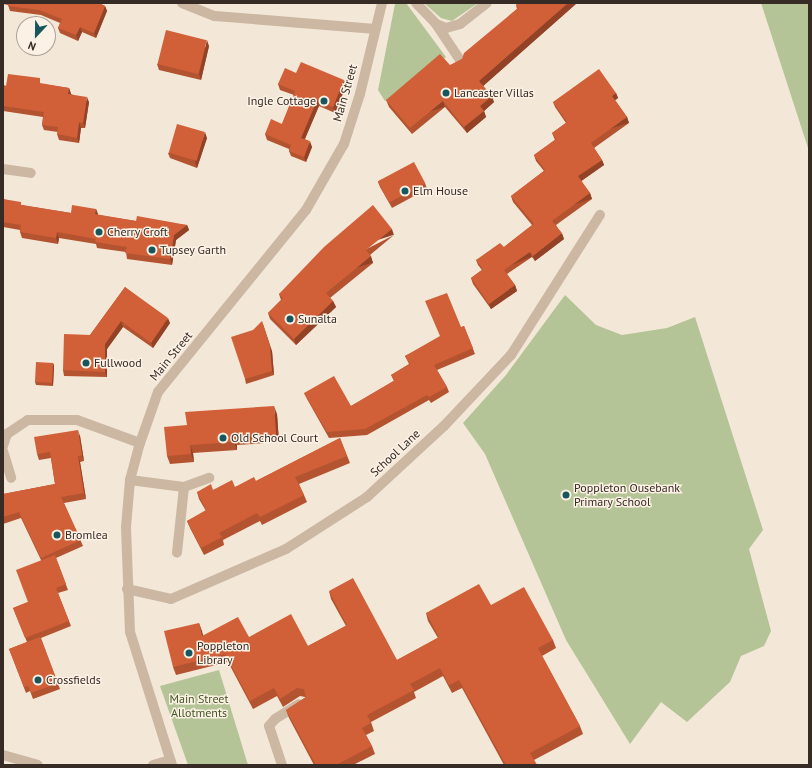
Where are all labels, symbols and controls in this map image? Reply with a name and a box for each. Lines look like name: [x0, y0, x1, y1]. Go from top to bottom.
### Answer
north arrow: [16, 16, 56, 56]
text: N: [26, 38, 38, 54]
street label: Main Street: [330, 63, 360, 123]
place label: Lancaster Villas: [454, 86, 534, 100]
marker: Lancaster Villas: [441, 88, 451, 98]
place label: Ingle Cottage: [247, 94, 316, 108]
marker: Ingle Cottage: [319, 96, 329, 106]
place label: Elm House: [413, 184, 468, 198]
marker: Elm House: [400, 186, 410, 196]
place label: Cherry Croft: [107, 225, 168, 239]
marker: Cherry Croft: [94, 227, 104, 237]
place label: Tupsey Garth: [160, 243, 226, 257]
marker: Tupsey Garth: [147, 245, 157, 255]
place label: Sunalta: [298, 312, 337, 326]
marker: Sunalta: [285, 314, 295, 324]
street label: Main Street: [147, 329, 195, 383]
place label: Fullwood: [94, 356, 142, 370]
marker: Fullwood: [81, 358, 91, 368]
street label: School Lane: [367, 426, 423, 480]
place label: Old School Court: [231, 431, 318, 445]
marker: Old School Court: [218, 433, 228, 443]
place label: Poppleton Ousebank Primary School: [574, 481, 680, 509]
marker: Poppleton Ousebank Primary School: [561, 490, 571, 500]
place label: Bromlea: [65, 528, 108, 542]
marker: Bromlea: [52, 530, 62, 540]
place label: Poppleton Library: [197, 639, 249, 667]
marker: Poppleton Library: [184, 648, 194, 658]
place label: Crossfields: [46, 673, 101, 687]
marker: Crossfields: [33, 675, 43, 685]
park label: Main Street Allotments: [169, 692, 229, 720]

